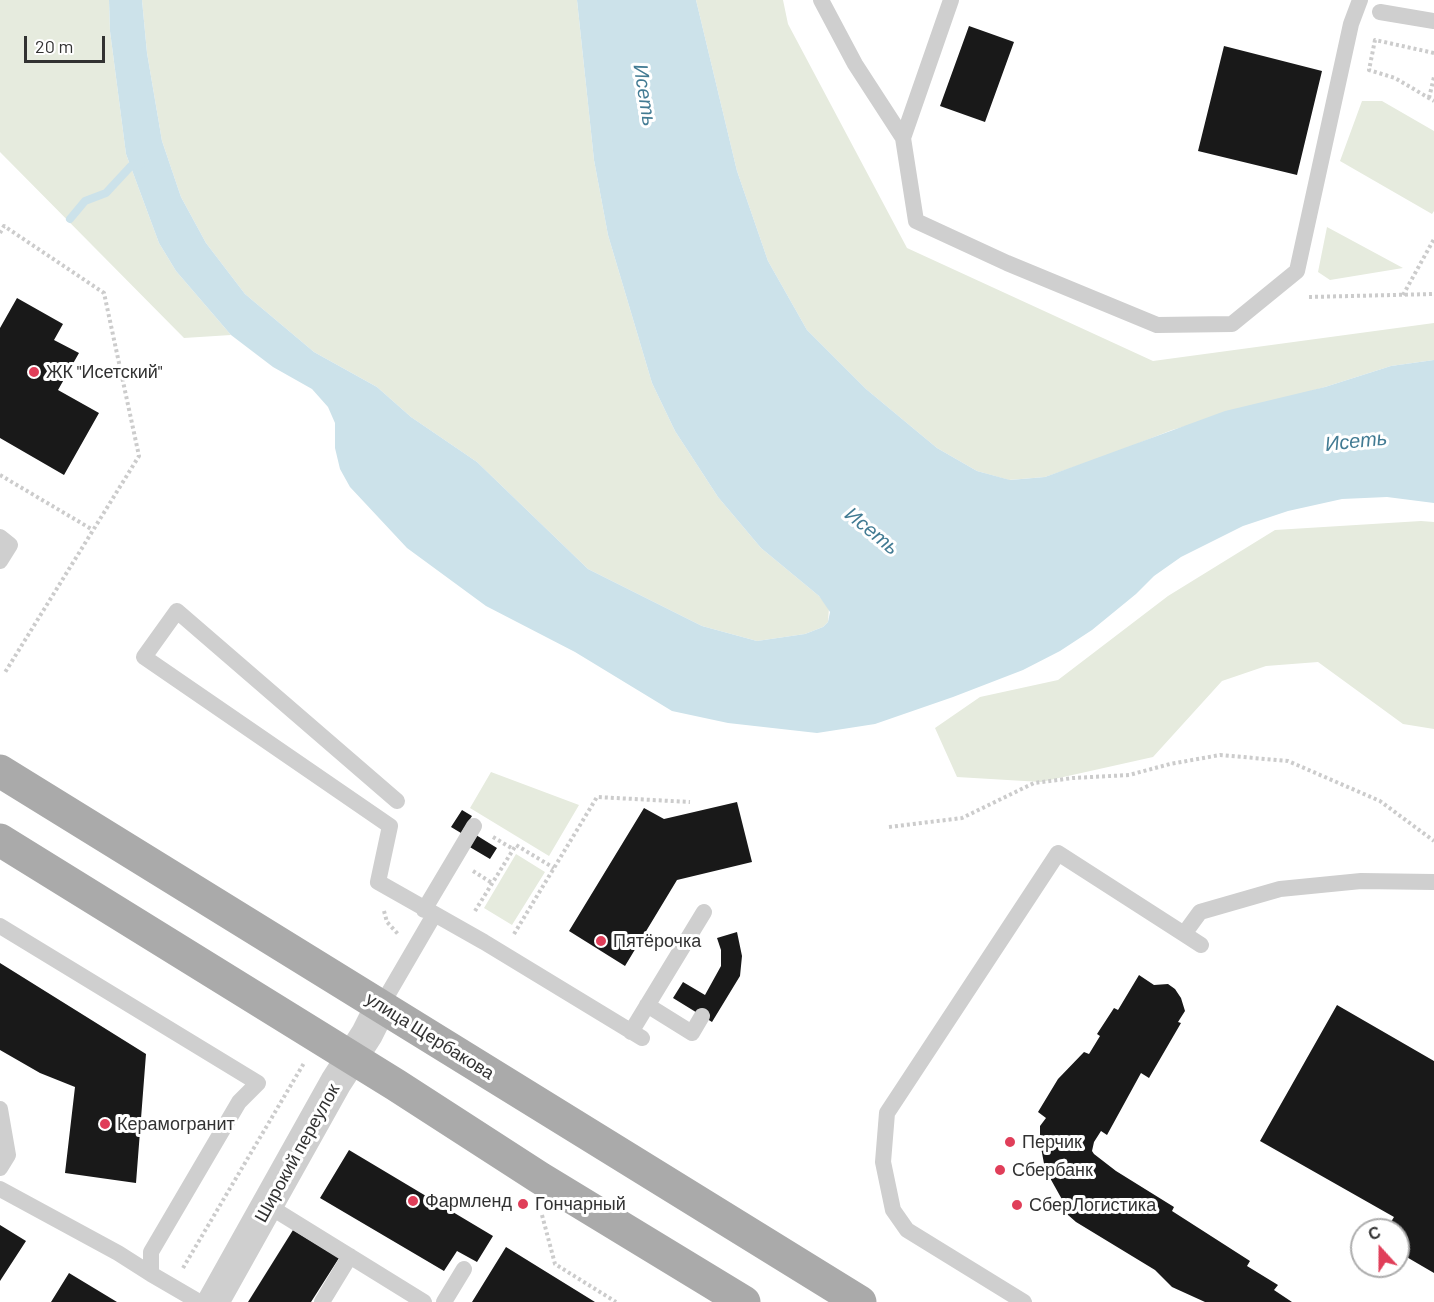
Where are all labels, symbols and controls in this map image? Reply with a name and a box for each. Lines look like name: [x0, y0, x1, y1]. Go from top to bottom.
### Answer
scale bar: [27, 24, 108, 62]
text: 20 m: [35, 35, 73, 57]
water label: Исеть: [628, 62, 662, 128]
place label: ЖК "Исетский": [46, 361, 163, 383]
marker: ЖК "Исетский": [27, 365, 41, 379]
water label: Исеть: [1324, 426, 1388, 456]
water label: Исеть: [840, 502, 904, 560]
place label: Пятёрочка: [613, 930, 701, 952]
marker: Пятёрочка: [594, 934, 608, 948]
street label: улица Щербакова: [362, 988, 498, 1084]
street label: Широкий переулок: [250, 1080, 344, 1226]
place label: Керамогранит: [117, 1113, 235, 1135]
marker: Керамогранит: [98, 1117, 112, 1131]
place label: Перчик: [1022, 1131, 1082, 1153]
marker: Перчик: [1003, 1135, 1017, 1149]
place label: Сбербанк: [1012, 1159, 1093, 1181]
marker: Сбербанк: [993, 1163, 1007, 1177]
place label: Фармленд: [425, 1190, 512, 1212]
place label: Гончарный: [535, 1193, 626, 1215]
marker: Фармленд: [406, 1194, 420, 1208]
place label: СберЛогистика: [1029, 1194, 1156, 1216]
marker: Гончарный: [516, 1197, 530, 1211]
marker: СберЛогистика: [1010, 1198, 1024, 1212]
north arrow: [1350, 1218, 1410, 1278]
text: С: [1365, 1222, 1383, 1244]

